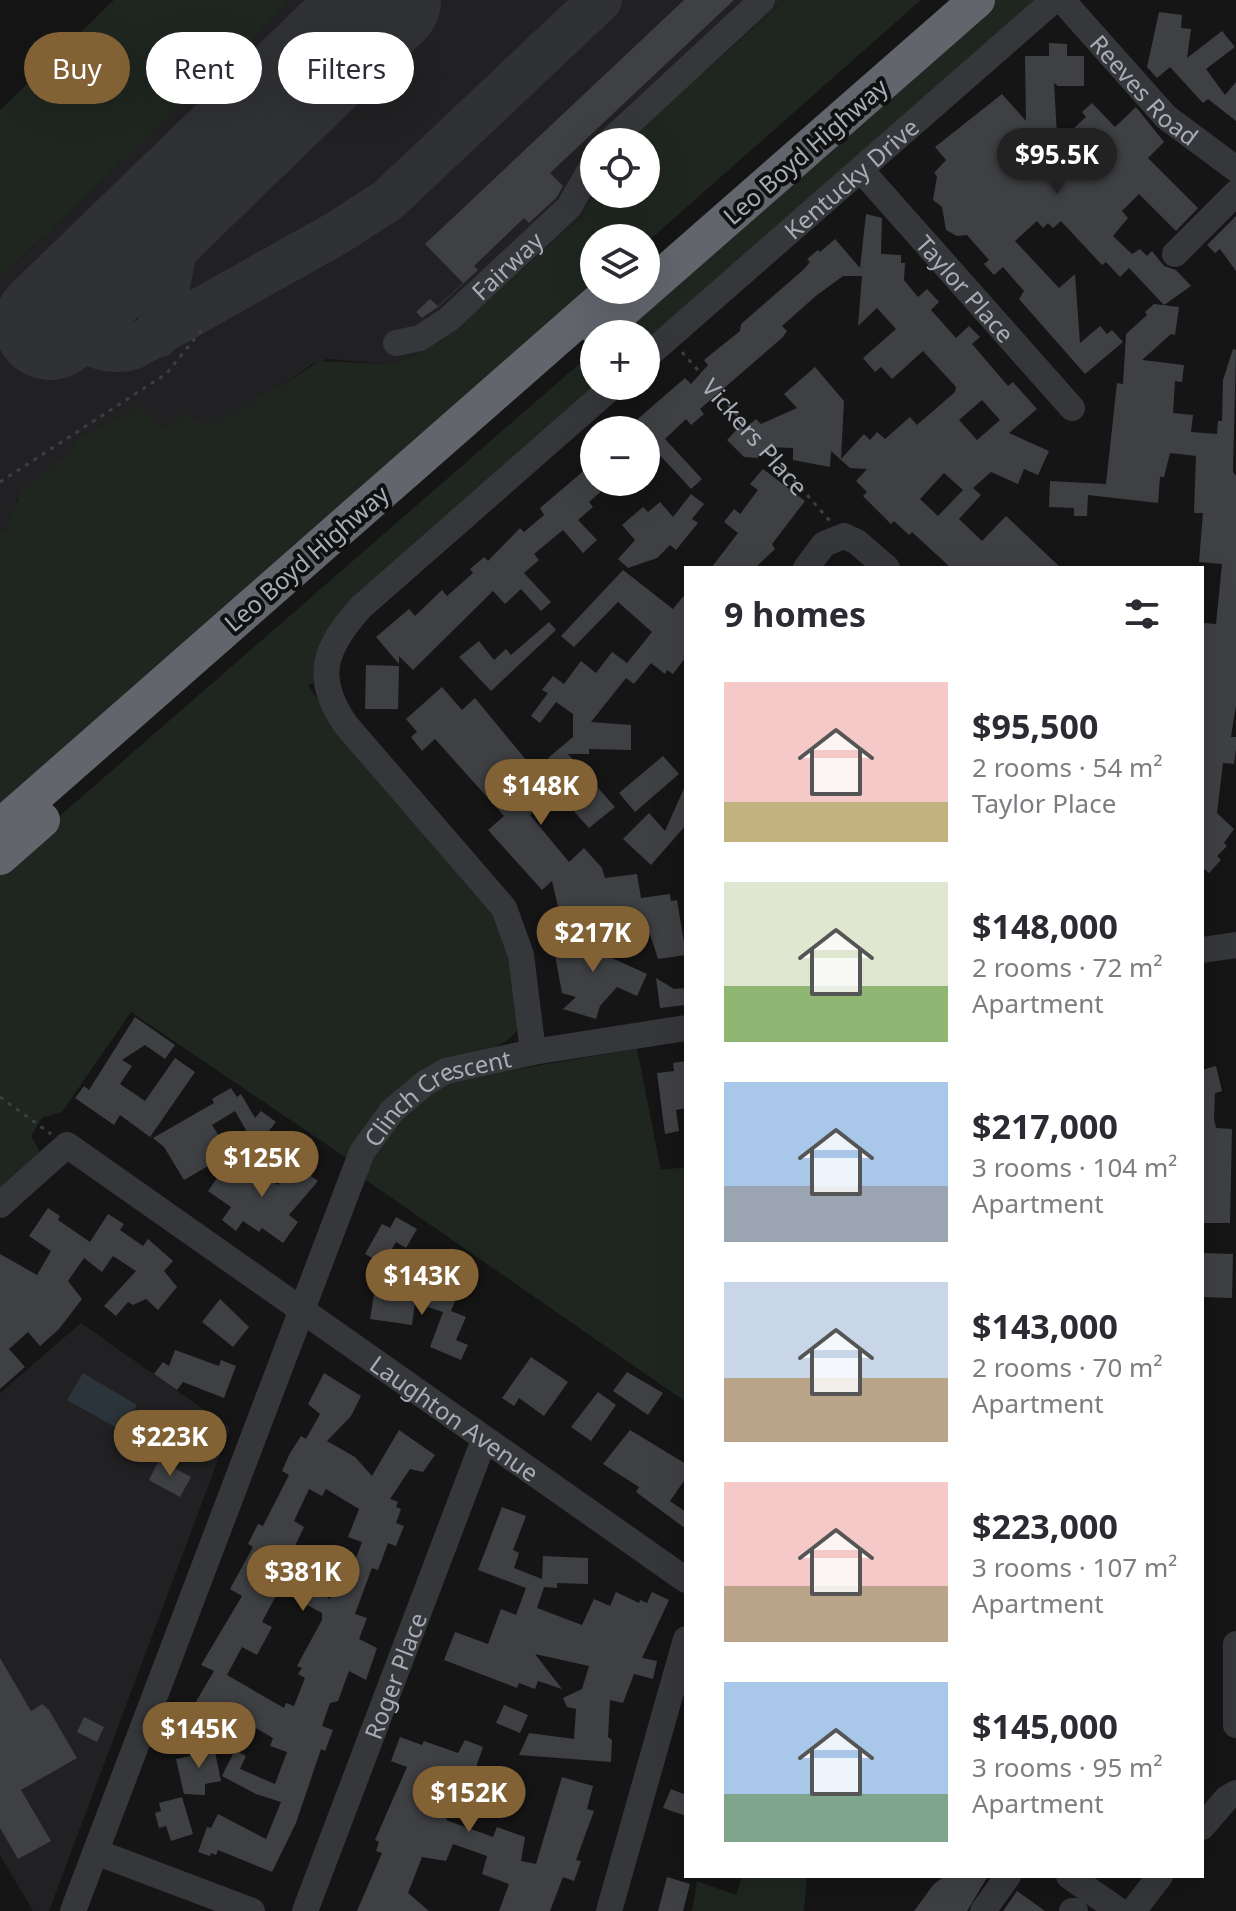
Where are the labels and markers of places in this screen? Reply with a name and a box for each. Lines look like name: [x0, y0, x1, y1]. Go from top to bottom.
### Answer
pin: $95.5K: [992, 128, 1122, 196]
pin: $148K: [485, 759, 597, 827]
pin: $217K: [537, 906, 649, 974]
pin: $125K: [206, 1131, 318, 1199]
pin: $143K: [366, 1249, 478, 1317]
pin: $223K: [114, 1410, 226, 1478]
pin: $381K: [247, 1545, 359, 1613]
pin: $145K: [143, 1702, 255, 1770]
pin: $152K: [413, 1766, 525, 1834]

